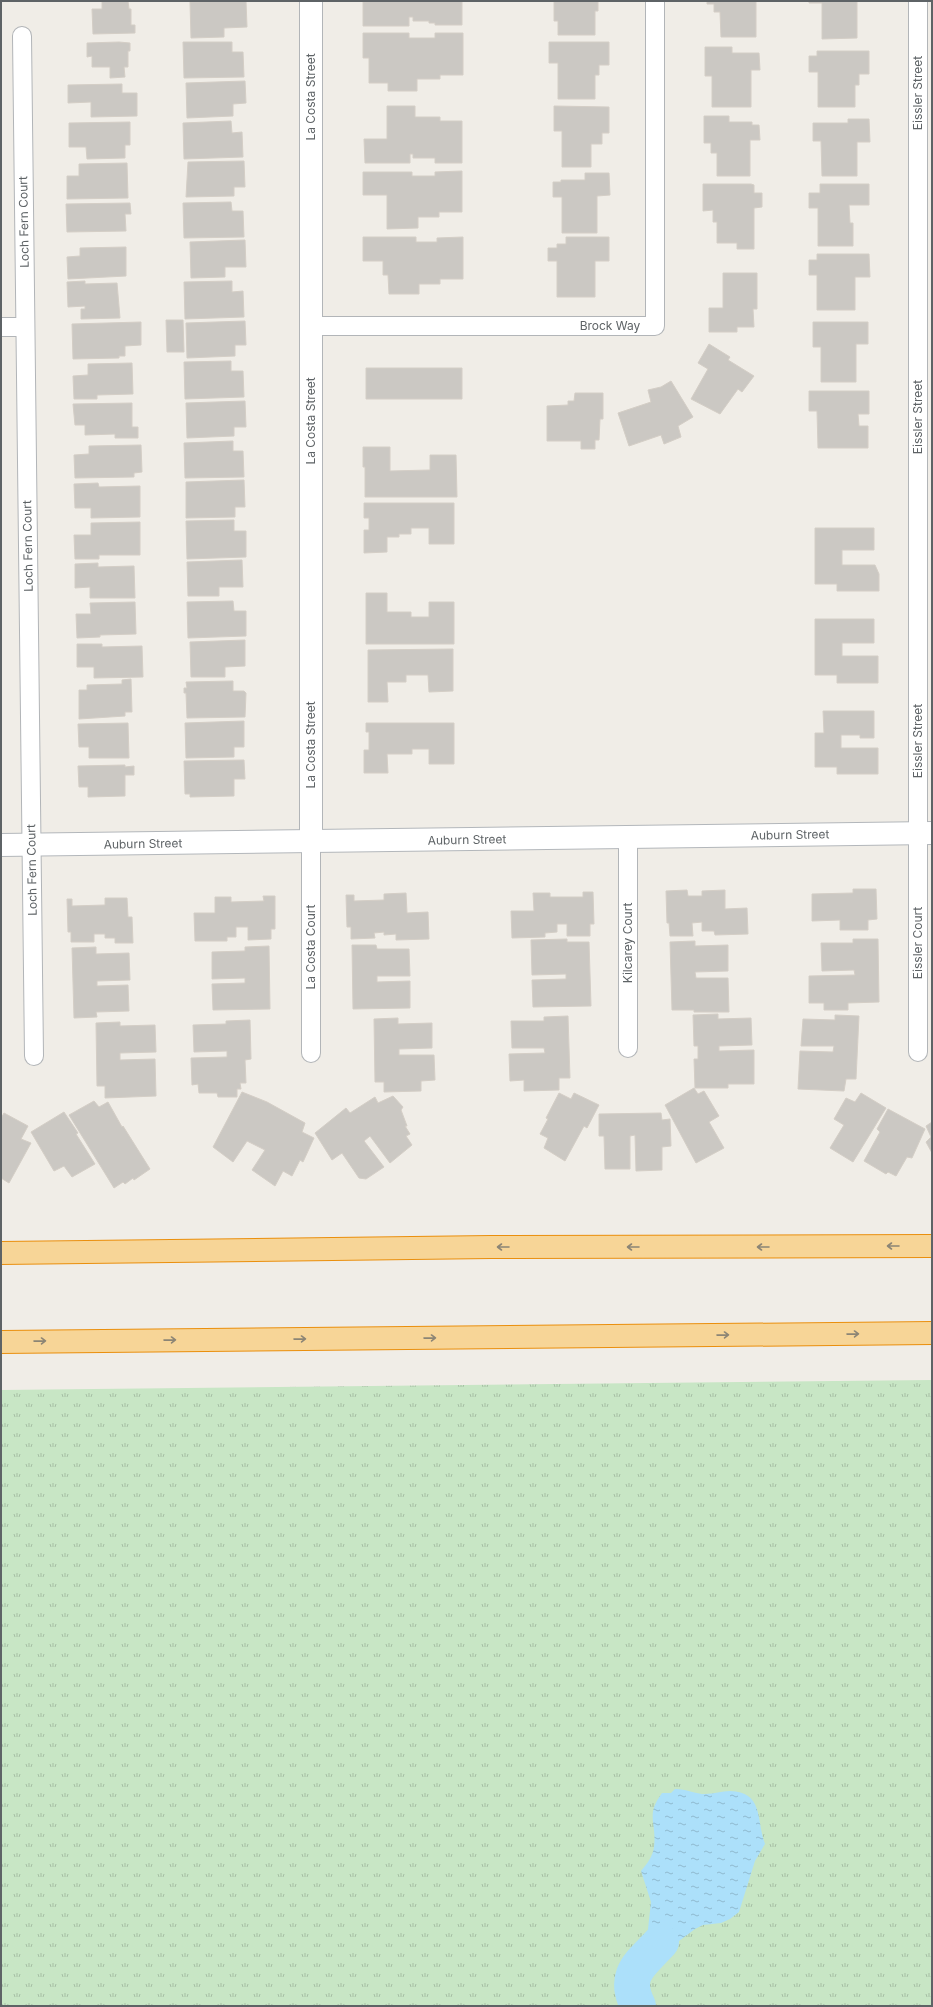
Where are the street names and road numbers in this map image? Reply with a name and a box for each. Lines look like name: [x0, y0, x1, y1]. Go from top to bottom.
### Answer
street label: La Costa Street: [303, 53, 318, 141]
street label: Eissler Street: [910, 56, 925, 130]
street label: Loch Fern Court: [15, 176, 32, 268]
street label: Brock Way: [580, 318, 641, 333]
street label: La Costa Street: [303, 377, 318, 465]
street label: Eissler Street: [910, 380, 925, 454]
street label: Loch Fern Court: [19, 500, 36, 592]
street label: La Costa Street: [303, 701, 318, 789]
street label: Eissler Street: [910, 704, 925, 778]
street label: Loch Fern Court: [23, 824, 40, 916]
street label: Auburn Street: [750, 826, 830, 843]
street label: Auburn Street: [427, 831, 507, 848]
street label: Auburn Street: [103, 835, 183, 852]
street label: Kilcarey Court: [620, 903, 635, 983]
street label: La Costa Court: [303, 904, 318, 989]
street label: Eissler Court: [910, 907, 925, 979]

